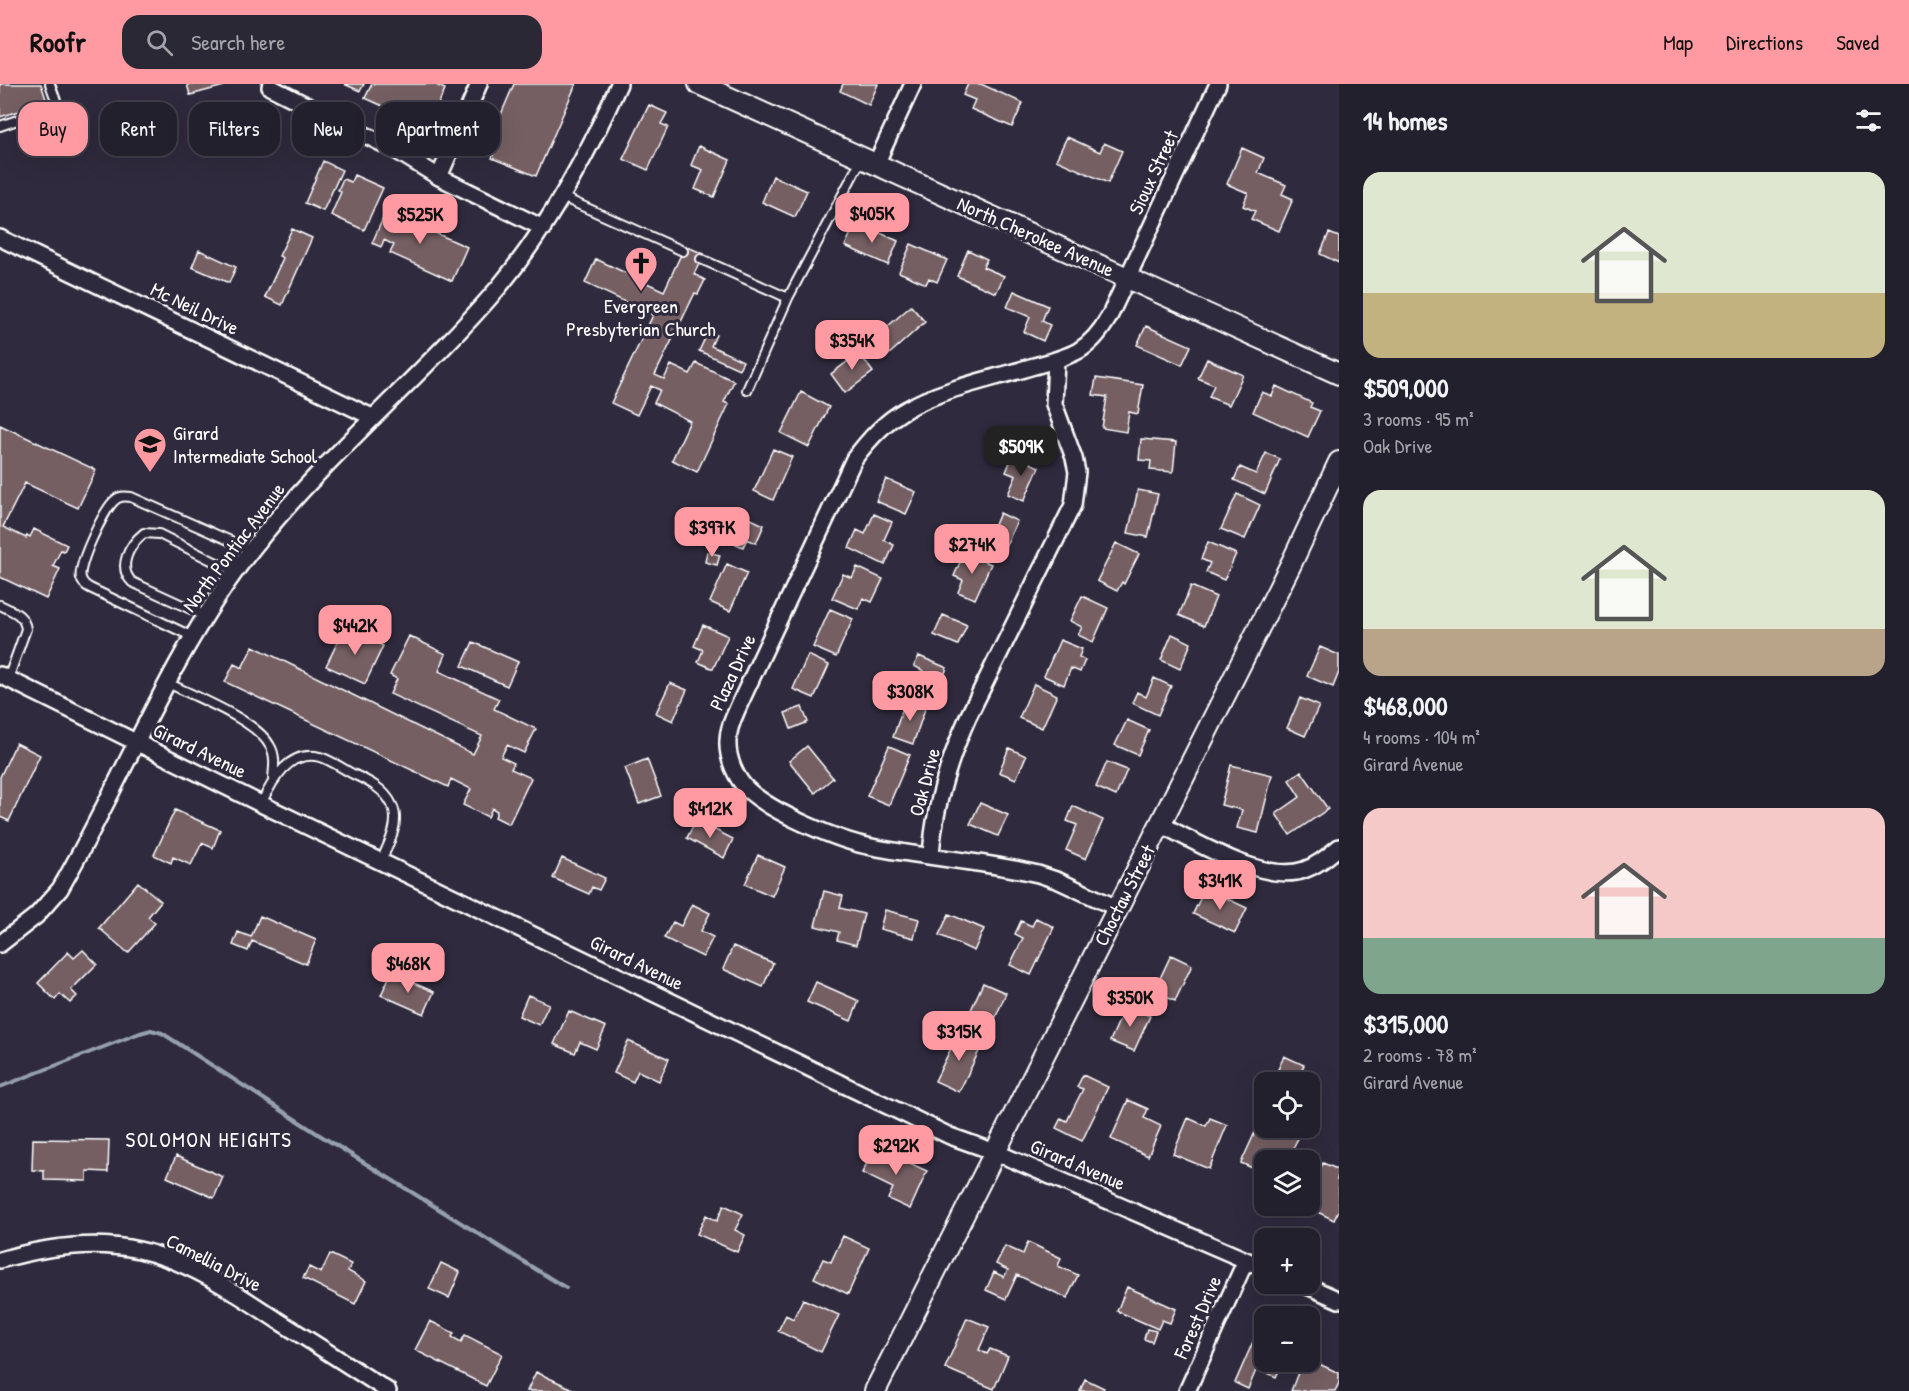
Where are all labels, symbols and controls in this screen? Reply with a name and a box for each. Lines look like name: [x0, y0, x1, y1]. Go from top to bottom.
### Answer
search box: [122, 15, 542, 69]
text: Roofr: [30, 23, 86, 61]
icon: search: [143, 26, 176, 59]
text: Search here: [191, 27, 285, 57]
text: Map: [1663, 28, 1693, 57]
text: Directions: [1726, 28, 1803, 57]
text: Saved: [1836, 28, 1879, 57]
chip: Buy: [18, 102, 88, 156]
chip: Rent: [100, 102, 177, 156]
chip: Filters: [189, 102, 280, 156]
chip: New: [292, 102, 364, 156]
chip: Apartment: [376, 102, 500, 156]
text: 14 homes: [1363, 103, 1448, 138]
icon: filters: [1852, 104, 1885, 137]
street label: Sioux Street: [1122, 125, 1185, 218]
street label: North Cherokee Avenue: [953, 189, 1119, 283]
pin: $405K: [830, 193, 914, 244]
pin: $525K: [378, 194, 462, 245]
text: $405K: [849, 199, 895, 226]
text: $525K: [397, 200, 443, 227]
icon: home: [1570, 211, 1678, 319]
church icon: Evergreen Presbyterian Church: [623, 245, 659, 292]
street label: Mc Neil Drive: [146, 275, 244, 341]
place label: Evergreen Presbyterian Church: [566, 292, 716, 342]
pin: $354K: [810, 320, 894, 371]
text: $354K: [829, 326, 875, 353]
text: $509,000: [1363, 370, 1449, 405]
text: 3 rooms · 95 m²: [1363, 405, 1473, 432]
place label: Girard Intermediate School: [173, 419, 318, 469]
school or university icon: Girard Intermediate School: [132, 426, 168, 473]
pin: $509K: [979, 426, 1063, 477]
text: $509K: [998, 432, 1044, 459]
text: Oak Drive: [1363, 432, 1433, 459]
street label: North Pontiac Avenue: [175, 477, 291, 617]
pin: $397K: [670, 507, 754, 558]
text: $397K: [689, 513, 735, 540]
pin: $274K: [930, 524, 1014, 575]
icon: home: [1570, 529, 1678, 637]
text: $274K: [948, 530, 996, 557]
pin: $442K: [313, 605, 397, 656]
text: $442K: [333, 611, 377, 638]
street label: Plaza Drive: [703, 629, 761, 715]
pin: $308K: [868, 671, 952, 722]
text: $308K: [886, 677, 934, 704]
text: $468,000: [1363, 688, 1448, 723]
street label: Girard Avenue: [149, 716, 251, 784]
text: 4 rooms · 104 m²: [1363, 723, 1480, 750]
street label: Oak Drive: [902, 745, 946, 819]
text: Girard Avenue: [1363, 750, 1463, 777]
pin: $412K: [668, 788, 752, 839]
text: $412K: [688, 794, 732, 821]
street label: Choctaw Street: [1087, 839, 1162, 950]
icon: home: [1570, 847, 1678, 955]
pin: $341K: [1178, 860, 1262, 911]
text: $341K: [1198, 866, 1242, 893]
street label: Girard Avenue: [586, 928, 688, 996]
pin: $468K: [366, 943, 450, 994]
text: $468K: [386, 949, 430, 976]
pin: $350K: [1088, 977, 1172, 1028]
text: $350K: [1107, 983, 1153, 1010]
text: $315,000: [1363, 1006, 1448, 1041]
pin: $315K: [917, 1011, 1001, 1062]
text: $315K: [936, 1017, 982, 1044]
text: 2 rooms · 78 m²: [1363, 1041, 1477, 1068]
text: Girard Avenue: [1363, 1068, 1463, 1095]
map controls: [1254, 1072, 1320, 1372]
button: locate: [1254, 1072, 1320, 1138]
district label: SOLOMON HEIGHTS: [126, 1125, 292, 1154]
pin: $292K: [854, 1125, 938, 1176]
text: $292K: [873, 1131, 919, 1158]
street label: Girard Avenue: [1026, 1132, 1130, 1196]
button: layers: [1254, 1150, 1320, 1216]
street label: Camellia Drive: [162, 1226, 266, 1298]
button: +: [1254, 1228, 1320, 1294]
street label: Forest Drive: [1166, 1271, 1227, 1364]
button: −: [1254, 1306, 1320, 1372]

